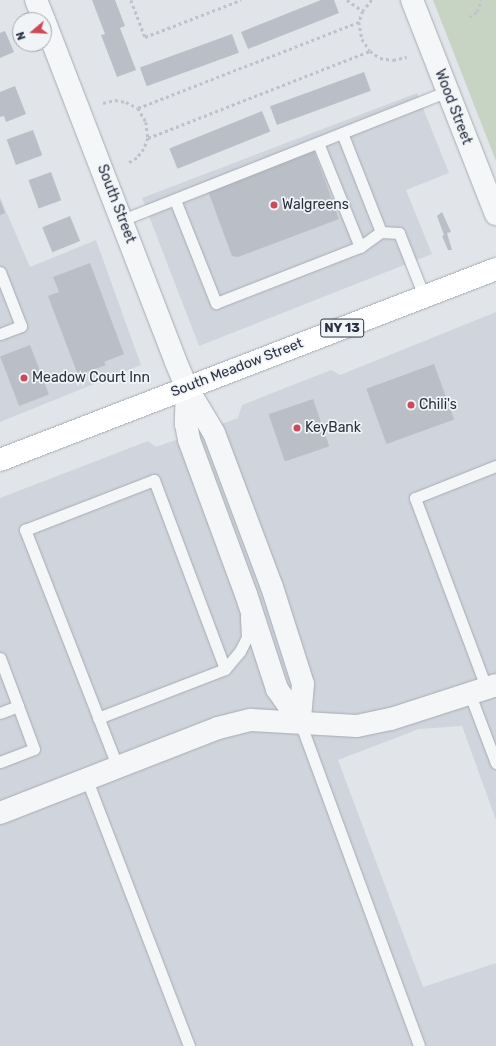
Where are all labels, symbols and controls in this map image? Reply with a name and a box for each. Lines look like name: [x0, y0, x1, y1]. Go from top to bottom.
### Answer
north arrow: [12, 12, 52, 52]
text: N: [14, 30, 29, 42]
street label: Wood Street: [431, 67, 475, 147]
street label: South Street: [93, 162, 139, 246]
place label: Walgreens: [282, 197, 349, 213]
marker: Walgreens: [269, 200, 279, 210]
road number: NY 13: [320, 317, 364, 339]
street label: South Meadow Street: [168, 335, 306, 401]
place label: Meadow Court Inn: [32, 370, 150, 386]
marker: Meadow Court Inn: [19, 373, 29, 383]
place label: Chili's: [419, 397, 457, 413]
marker: Chili's: [406, 400, 416, 410]
place label: KeyBank: [305, 420, 361, 436]
marker: KeyBank: [292, 423, 302, 433]

